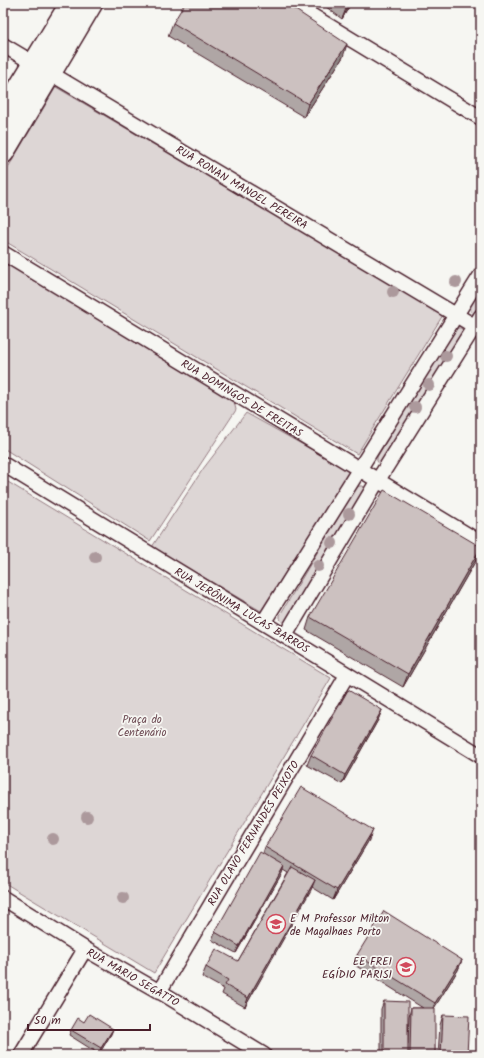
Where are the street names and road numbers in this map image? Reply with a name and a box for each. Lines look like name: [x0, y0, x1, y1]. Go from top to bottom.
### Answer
street label: RUA RONAN MANOEL PEREIRA: [172, 141, 311, 235]
street label: RUA DOMINGOS DE FREITAS: [177, 355, 306, 443]
street label: RUA JERÔNIMA LUCAS BARROS: [171, 563, 313, 658]
street label: RUA OLAVO FERNANDES PEIXOTO: [203, 757, 305, 910]
street label: RUA MARIO SEGATTO: [83, 944, 183, 1012]

